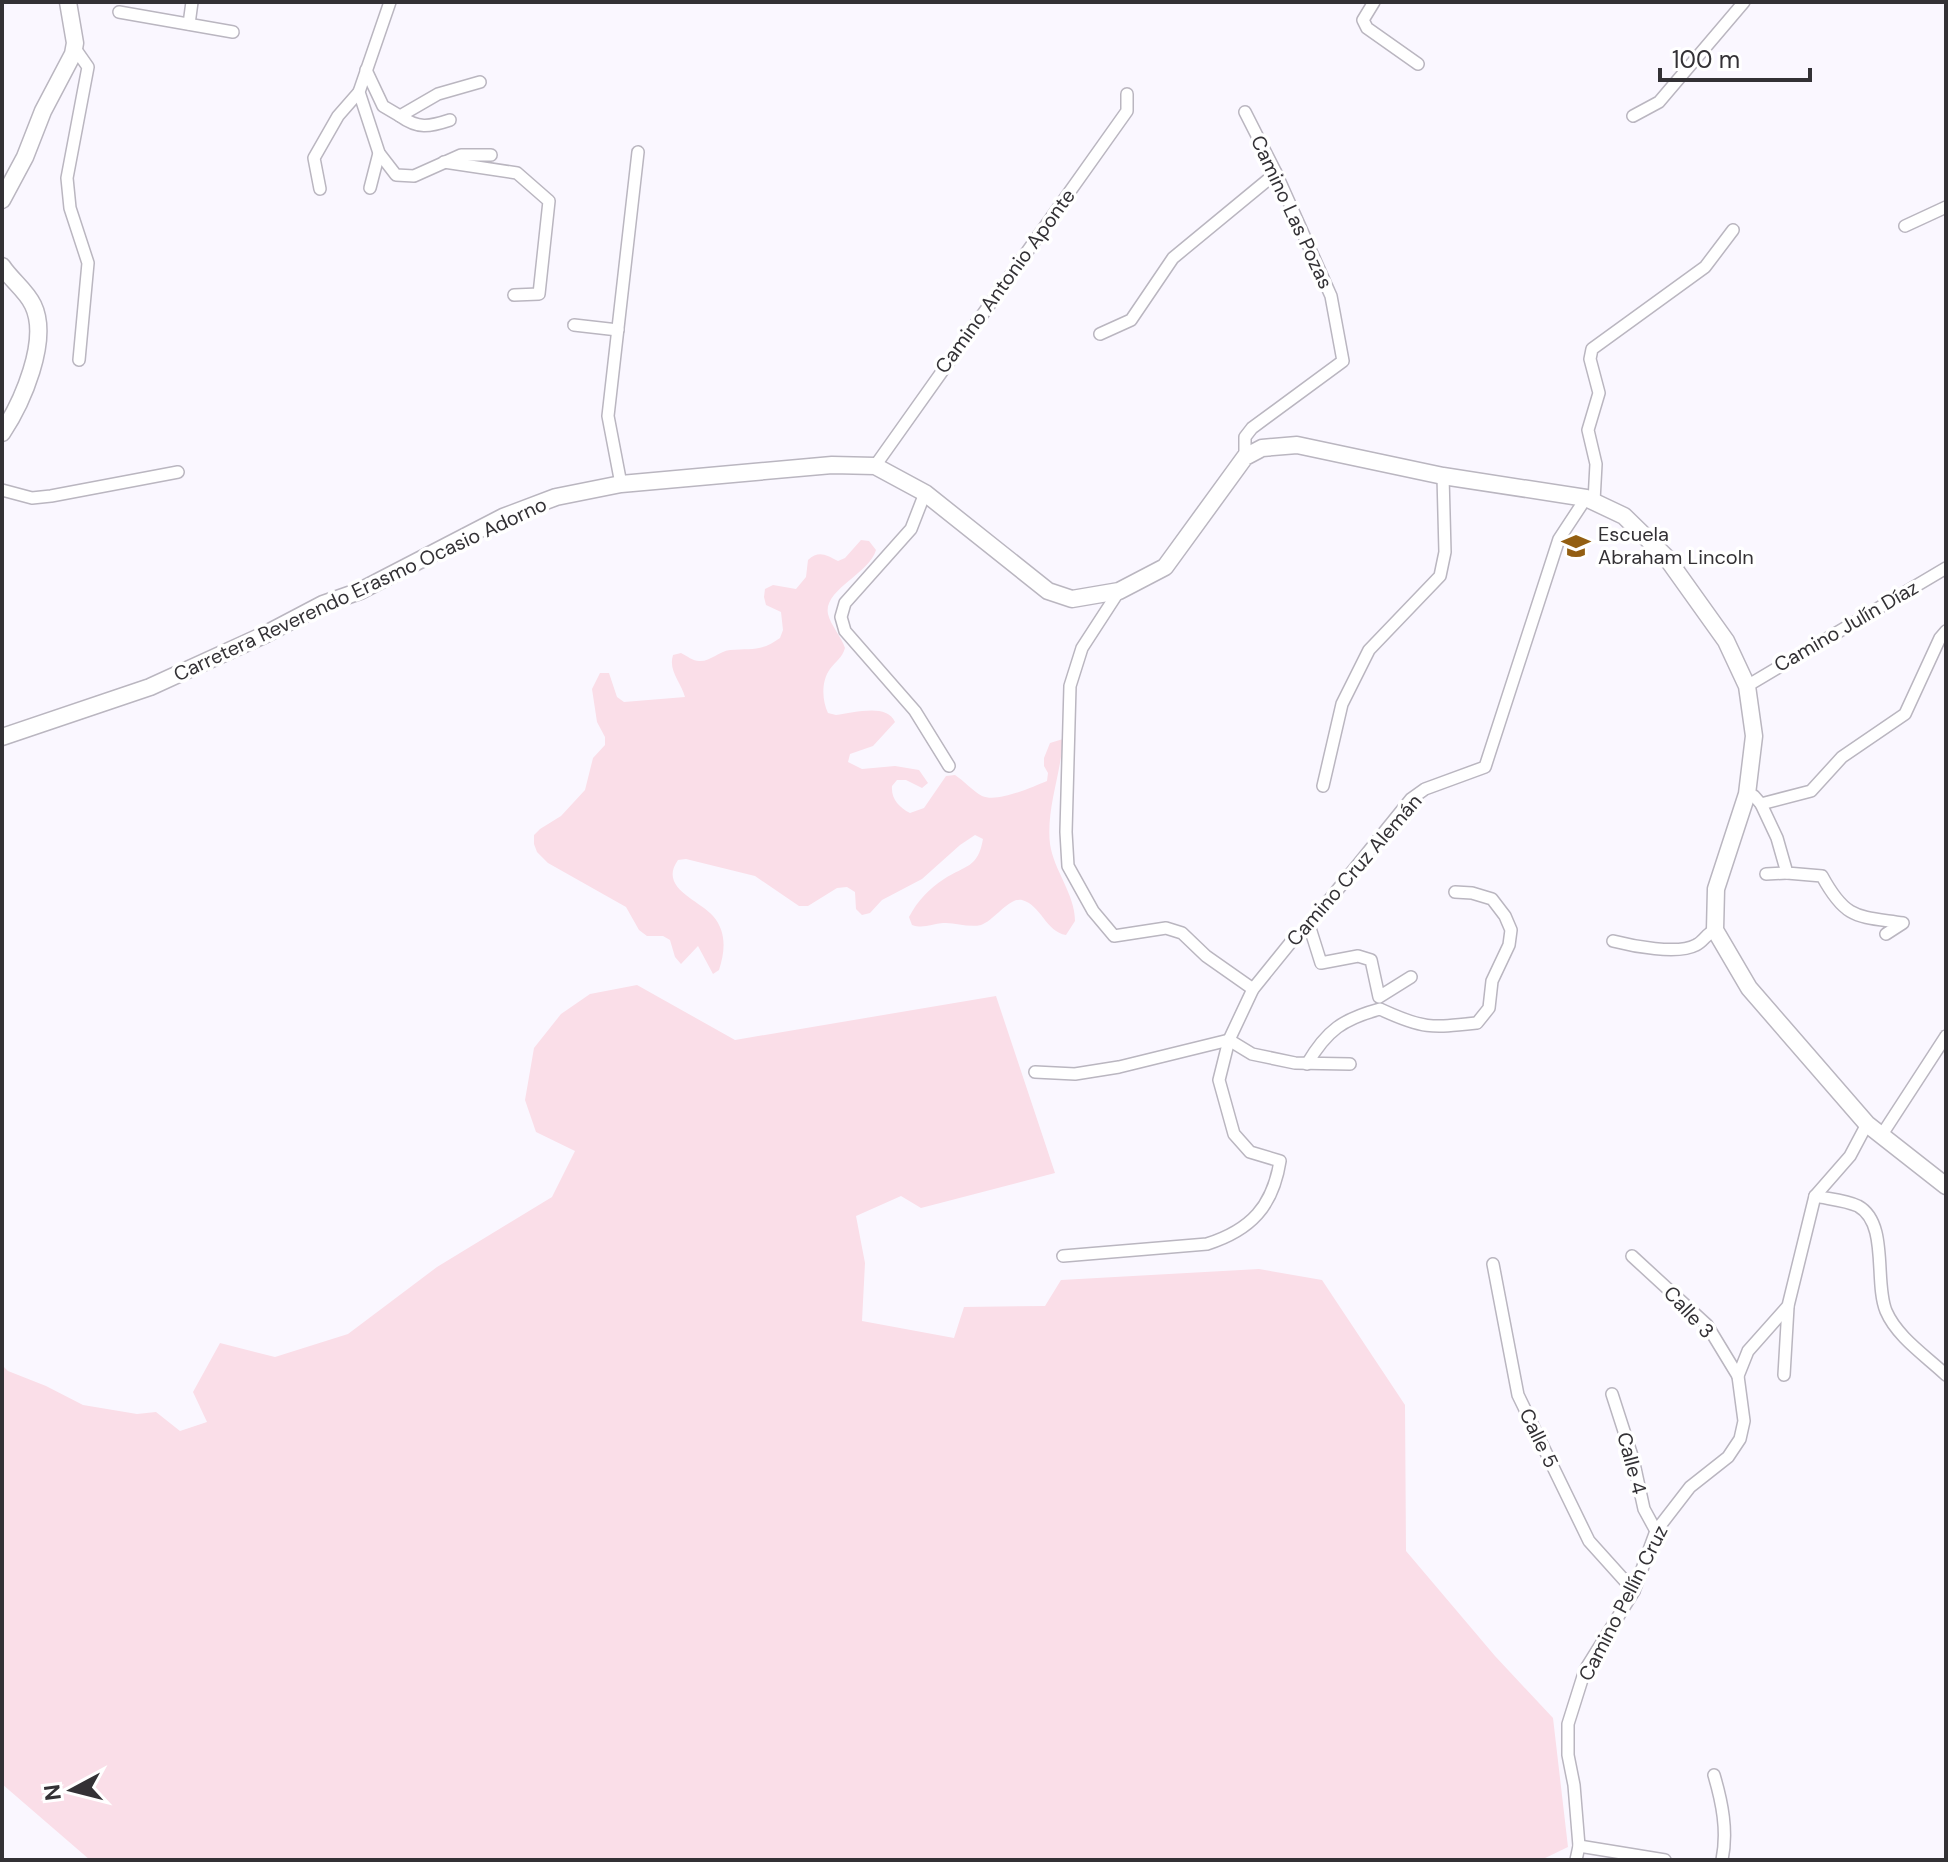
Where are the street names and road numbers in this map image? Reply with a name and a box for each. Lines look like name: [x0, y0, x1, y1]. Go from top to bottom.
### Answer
street label: Camino Las Pozas: [1245, 131, 1339, 293]
street label: Camino Antonio Aponte: [929, 183, 1081, 379]
street label: Carretera Reverendo Erasmo Ocasio Adorno: [169, 491, 551, 687]
street label: Camino Julín Díaz: [1769, 574, 1923, 678]
street label: Camino Cruz Alemán: [1281, 788, 1427, 952]
street label: Calle 3: [1658, 1280, 1720, 1344]
street label: Calle 5: [1514, 1404, 1564, 1472]
street label: Calle 4: [1611, 1429, 1653, 1497]
street label: Camino Pellín Cruz: [1573, 1521, 1673, 1685]

